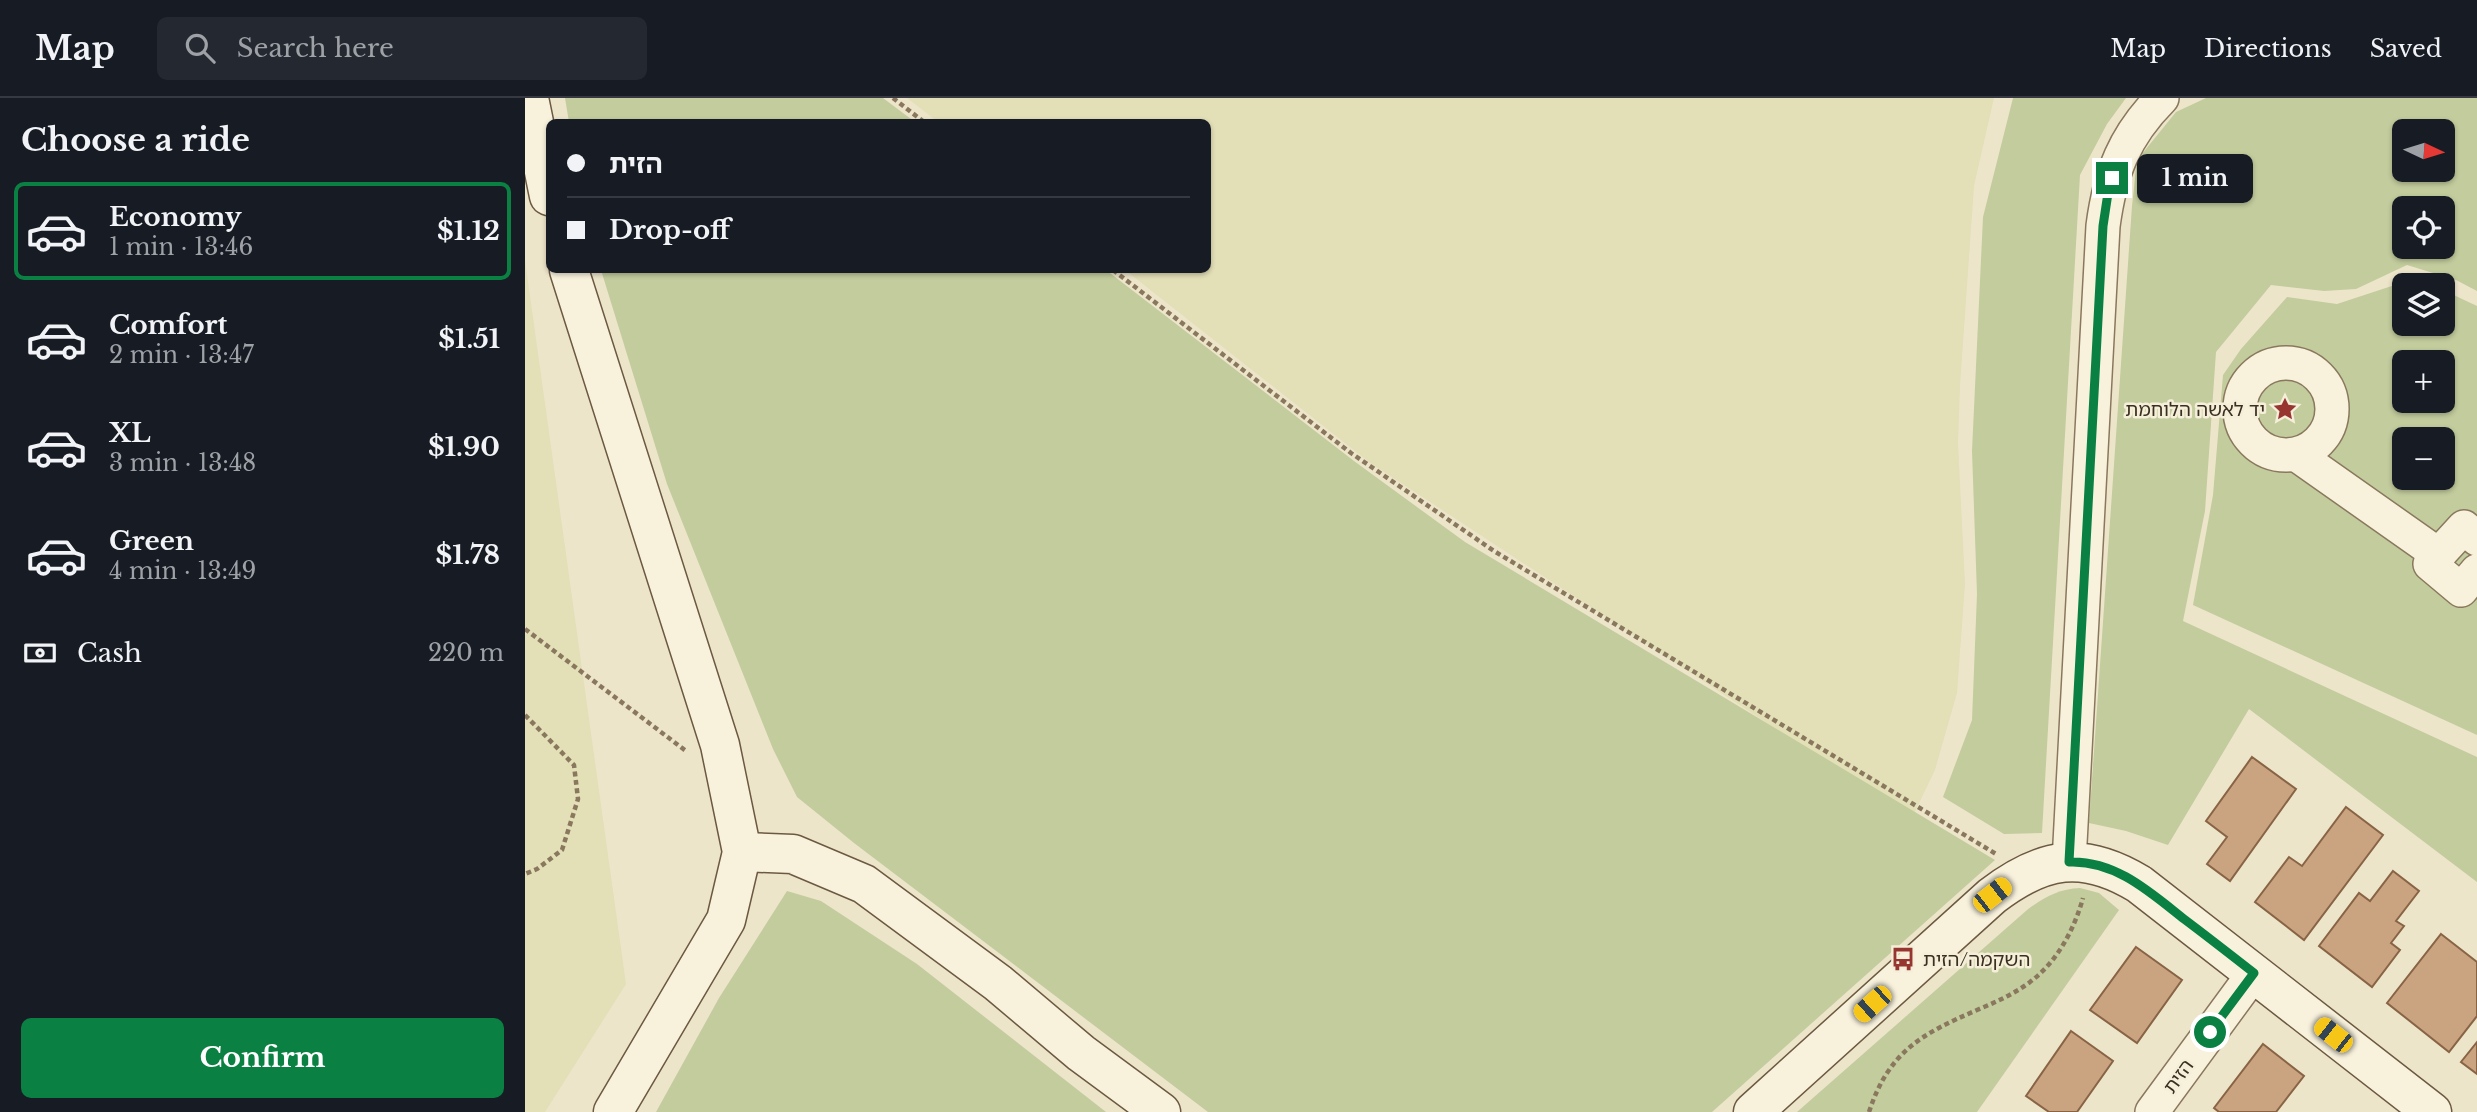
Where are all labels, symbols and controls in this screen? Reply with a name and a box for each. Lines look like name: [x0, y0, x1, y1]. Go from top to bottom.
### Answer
search box: [157, 17, 647, 80]
text: Map: [35, 28, 115, 69]
icon: search: [181, 29, 219, 67]
text: Search here: [237, 32, 394, 64]
text: Map: [2110, 34, 2166, 63]
text: Directions: [2204, 34, 2332, 63]
text: Saved: [2370, 34, 2442, 63]
north arrow: [2392, 119, 2455, 182]
map controls: [2392, 119, 2455, 490]
text: Choose a ride: [21, 120, 250, 160]
text: הזית: [609, 148, 663, 180]
callout: 1 min: [2137, 154, 2252, 202]
route end: [2096, 162, 2128, 194]
text: 1 min: [2162, 164, 2228, 192]
button: locate: [2392, 196, 2455, 259]
icon: car: [25, 200, 88, 263]
text: Economy: [109, 201, 242, 233]
text: Drop-off: [609, 214, 730, 246]
text: $1.12: [437, 215, 500, 247]
text: 1 min · 13:46: [109, 233, 253, 261]
button: layers: [2392, 273, 2455, 336]
icon: car: [25, 308, 88, 371]
text: Comfort: [109, 309, 227, 341]
text: $1.51: [438, 323, 500, 355]
text: 2 min · 13:47: [109, 341, 254, 369]
button: +: [2392, 350, 2455, 413]
place icon: יד לאשה הלוחמת: [2271, 395, 2299, 423]
place label: יד לאשה הלוחמת: [2125, 398, 2265, 421]
icon: car: [25, 416, 88, 479]
text: XL: [109, 417, 151, 449]
button: −: [2392, 427, 2455, 490]
text: $1.90: [428, 431, 500, 463]
text: 3 min · 13:48: [109, 449, 256, 477]
icon: car: [25, 524, 88, 587]
text: Green: [109, 525, 194, 557]
text: $1.78: [436, 539, 500, 571]
text: 4 min · 13:49: [109, 557, 256, 585]
icon: cash: [21, 634, 59, 672]
text: Cash: [77, 637, 142, 669]
text: 220 m: [428, 639, 504, 667]
car: [1969, 874, 2016, 916]
bus stop icon: השקמה/הזית: [1889, 945, 1917, 973]
place label: השקמה/הזית: [1923, 948, 2030, 971]
car: [1850, 982, 1895, 1026]
car: [2310, 1014, 2357, 1056]
route start: [2194, 1016, 2226, 1048]
button: Confirm: [21, 1018, 504, 1098]
street label: הזית: [2158, 1055, 2198, 1098]

